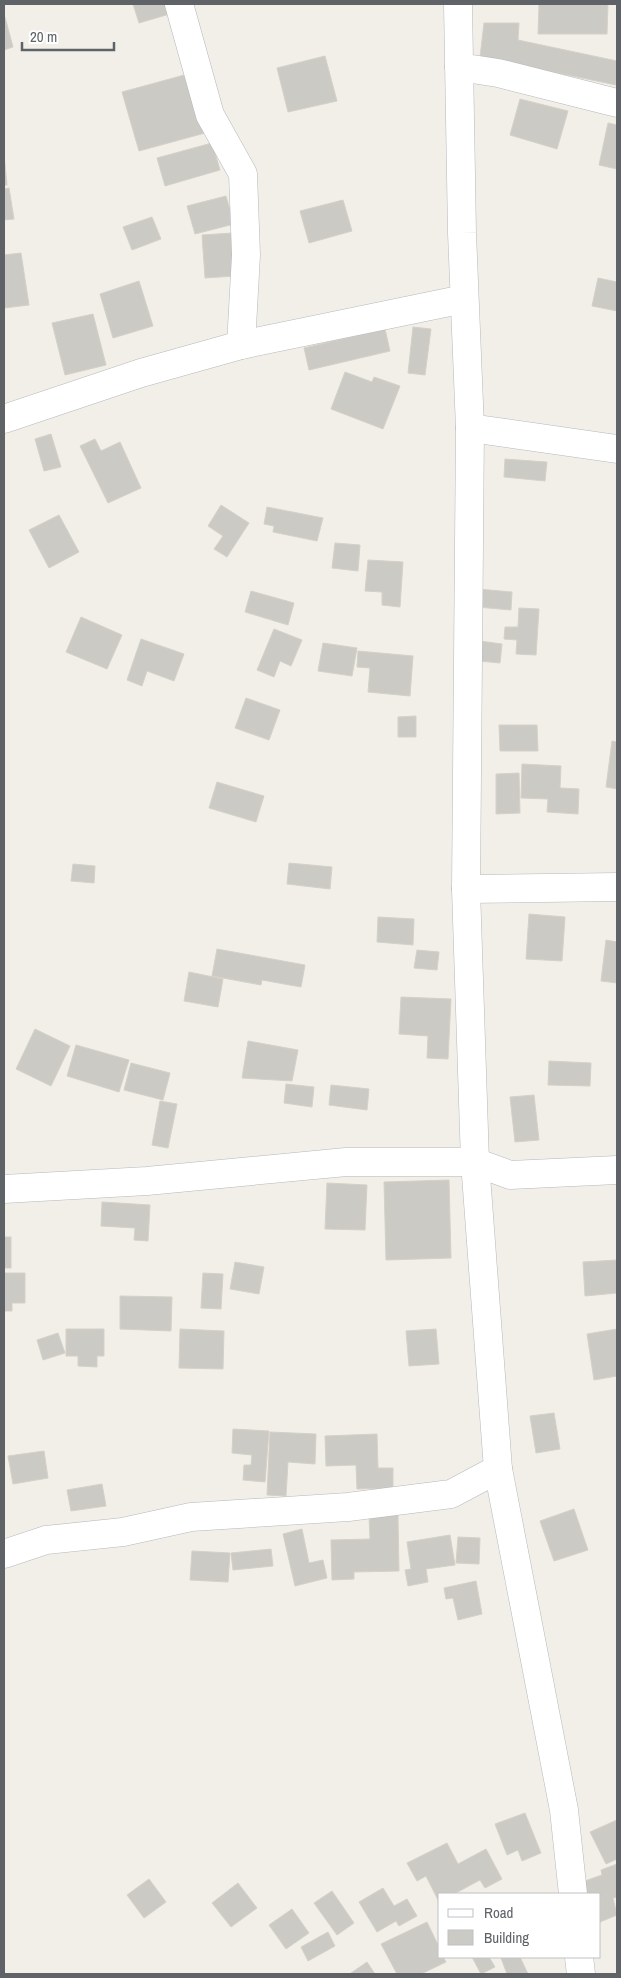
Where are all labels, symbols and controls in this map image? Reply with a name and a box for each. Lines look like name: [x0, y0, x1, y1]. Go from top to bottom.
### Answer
scale bar: [22, 20, 115, 52]
text: 20 m: [30, 26, 57, 47]
legend: [438, 1893, 601, 1958]
text: Road: [484, 1902, 513, 1923]
text: Building: [484, 1927, 529, 1948]

